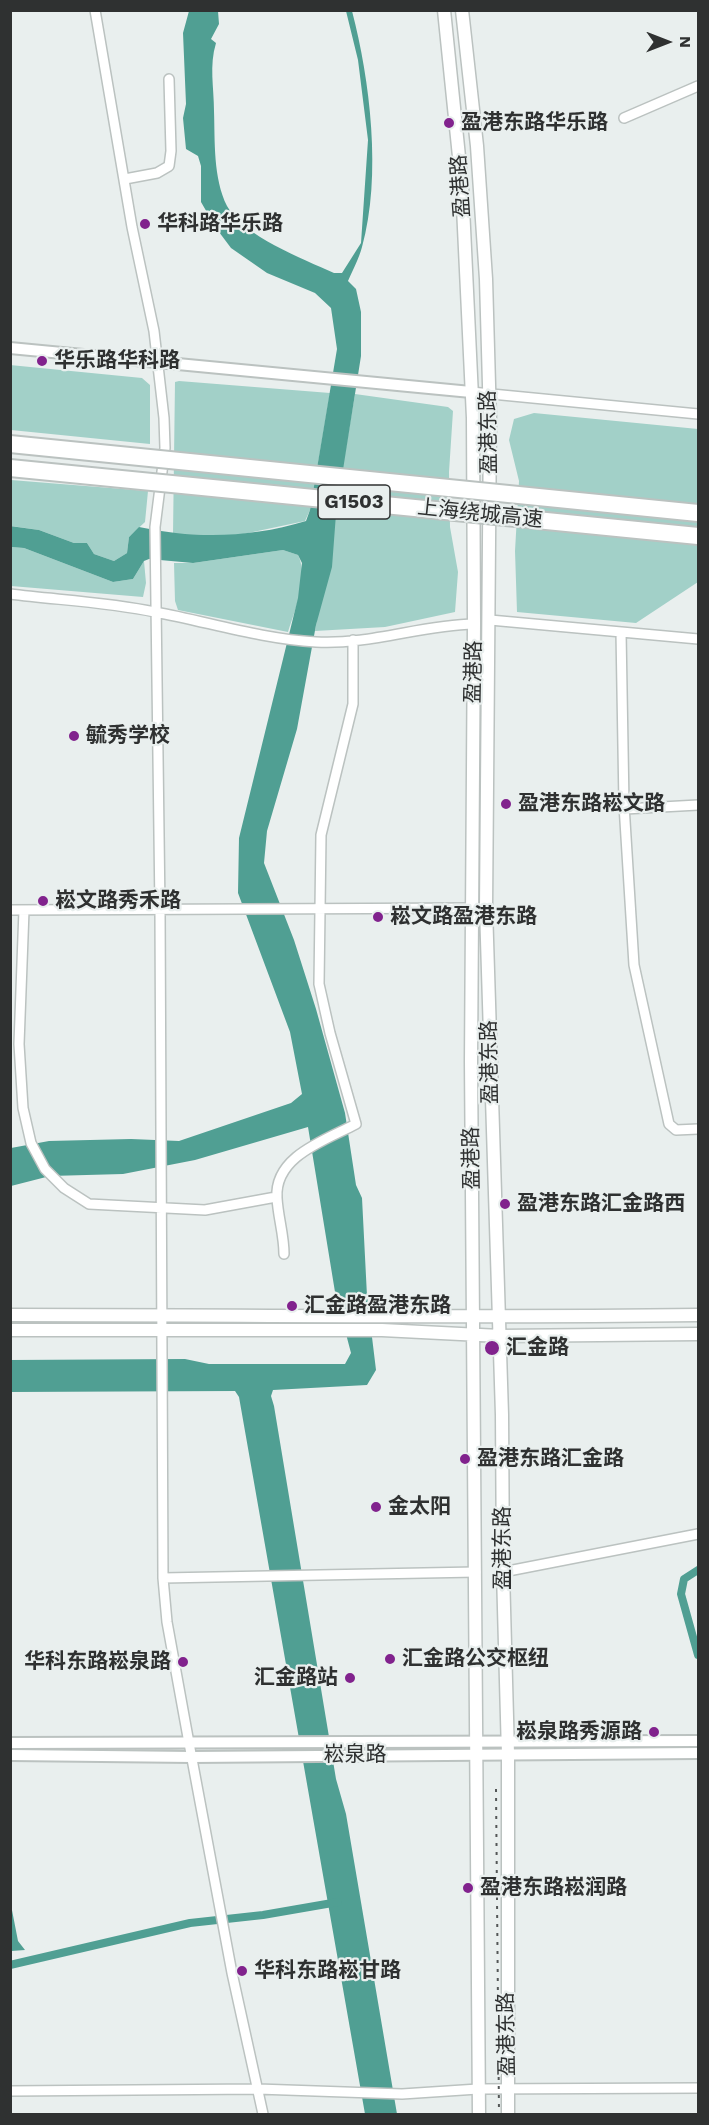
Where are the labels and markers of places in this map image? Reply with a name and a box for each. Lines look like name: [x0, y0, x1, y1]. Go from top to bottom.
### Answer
place label: 盈港东路华乐路: [461, 110, 608, 136]
marker: 盈港东路华乐路: [442, 116, 456, 130]
place label: 华科路华乐路: [157, 211, 283, 237]
marker: 华科路华乐路: [138, 217, 152, 231]
place label: 华乐路华科路: [54, 348, 180, 374]
marker: 华乐路华科路: [35, 354, 49, 368]
place label: 毓秀学校: [86, 723, 170, 749]
marker: 毓秀学校: [67, 729, 81, 743]
place label: 盈港东路崧文路: [518, 791, 665, 817]
marker: 盈港东路崧文路: [499, 797, 513, 811]
place label: 崧文路秀禾路: [55, 888, 181, 914]
marker: 崧文路秀禾路: [36, 894, 50, 908]
place label: 崧文路盈港东路: [390, 904, 537, 930]
marker: 崧文路盈港东路: [371, 910, 385, 924]
place label: 盈港东路汇金路西: [517, 1191, 685, 1217]
marker: 盈港东路汇金路西: [498, 1197, 512, 1211]
place label: 汇金路盈港东路: [304, 1293, 451, 1319]
marker: 汇金路盈港东路: [285, 1299, 299, 1313]
place label: 汇金路: [506, 1335, 569, 1361]
marker: 汇金路: [483, 1339, 501, 1357]
place label: 盈港东路汇金路: [477, 1446, 624, 1472]
marker: 盈港东路汇金路: [458, 1452, 472, 1466]
place label: 金太阳: [388, 1494, 451, 1520]
marker: 金太阳: [369, 1500, 383, 1514]
place label: 汇金路公交枢纽: [402, 1646, 549, 1672]
place label: 华科东路崧泉路: [24, 1649, 171, 1675]
marker: 汇金路公交枢纽: [383, 1652, 397, 1666]
marker: 华科东路崧泉路: [176, 1655, 190, 1669]
place label: 汇金路站: [254, 1665, 338, 1691]
marker: 汇金路站: [343, 1671, 357, 1685]
place label: 崧泉路秀源路: [516, 1719, 642, 1745]
marker: 崧泉路秀源路: [647, 1725, 661, 1739]
place label: 盈港东路崧润路: [480, 1875, 627, 1901]
marker: 盈港东路崧润路: [461, 1881, 475, 1895]
place label: 华科东路崧甘路: [254, 1958, 401, 1984]
marker: 华科东路崧甘路: [235, 1964, 249, 1978]

